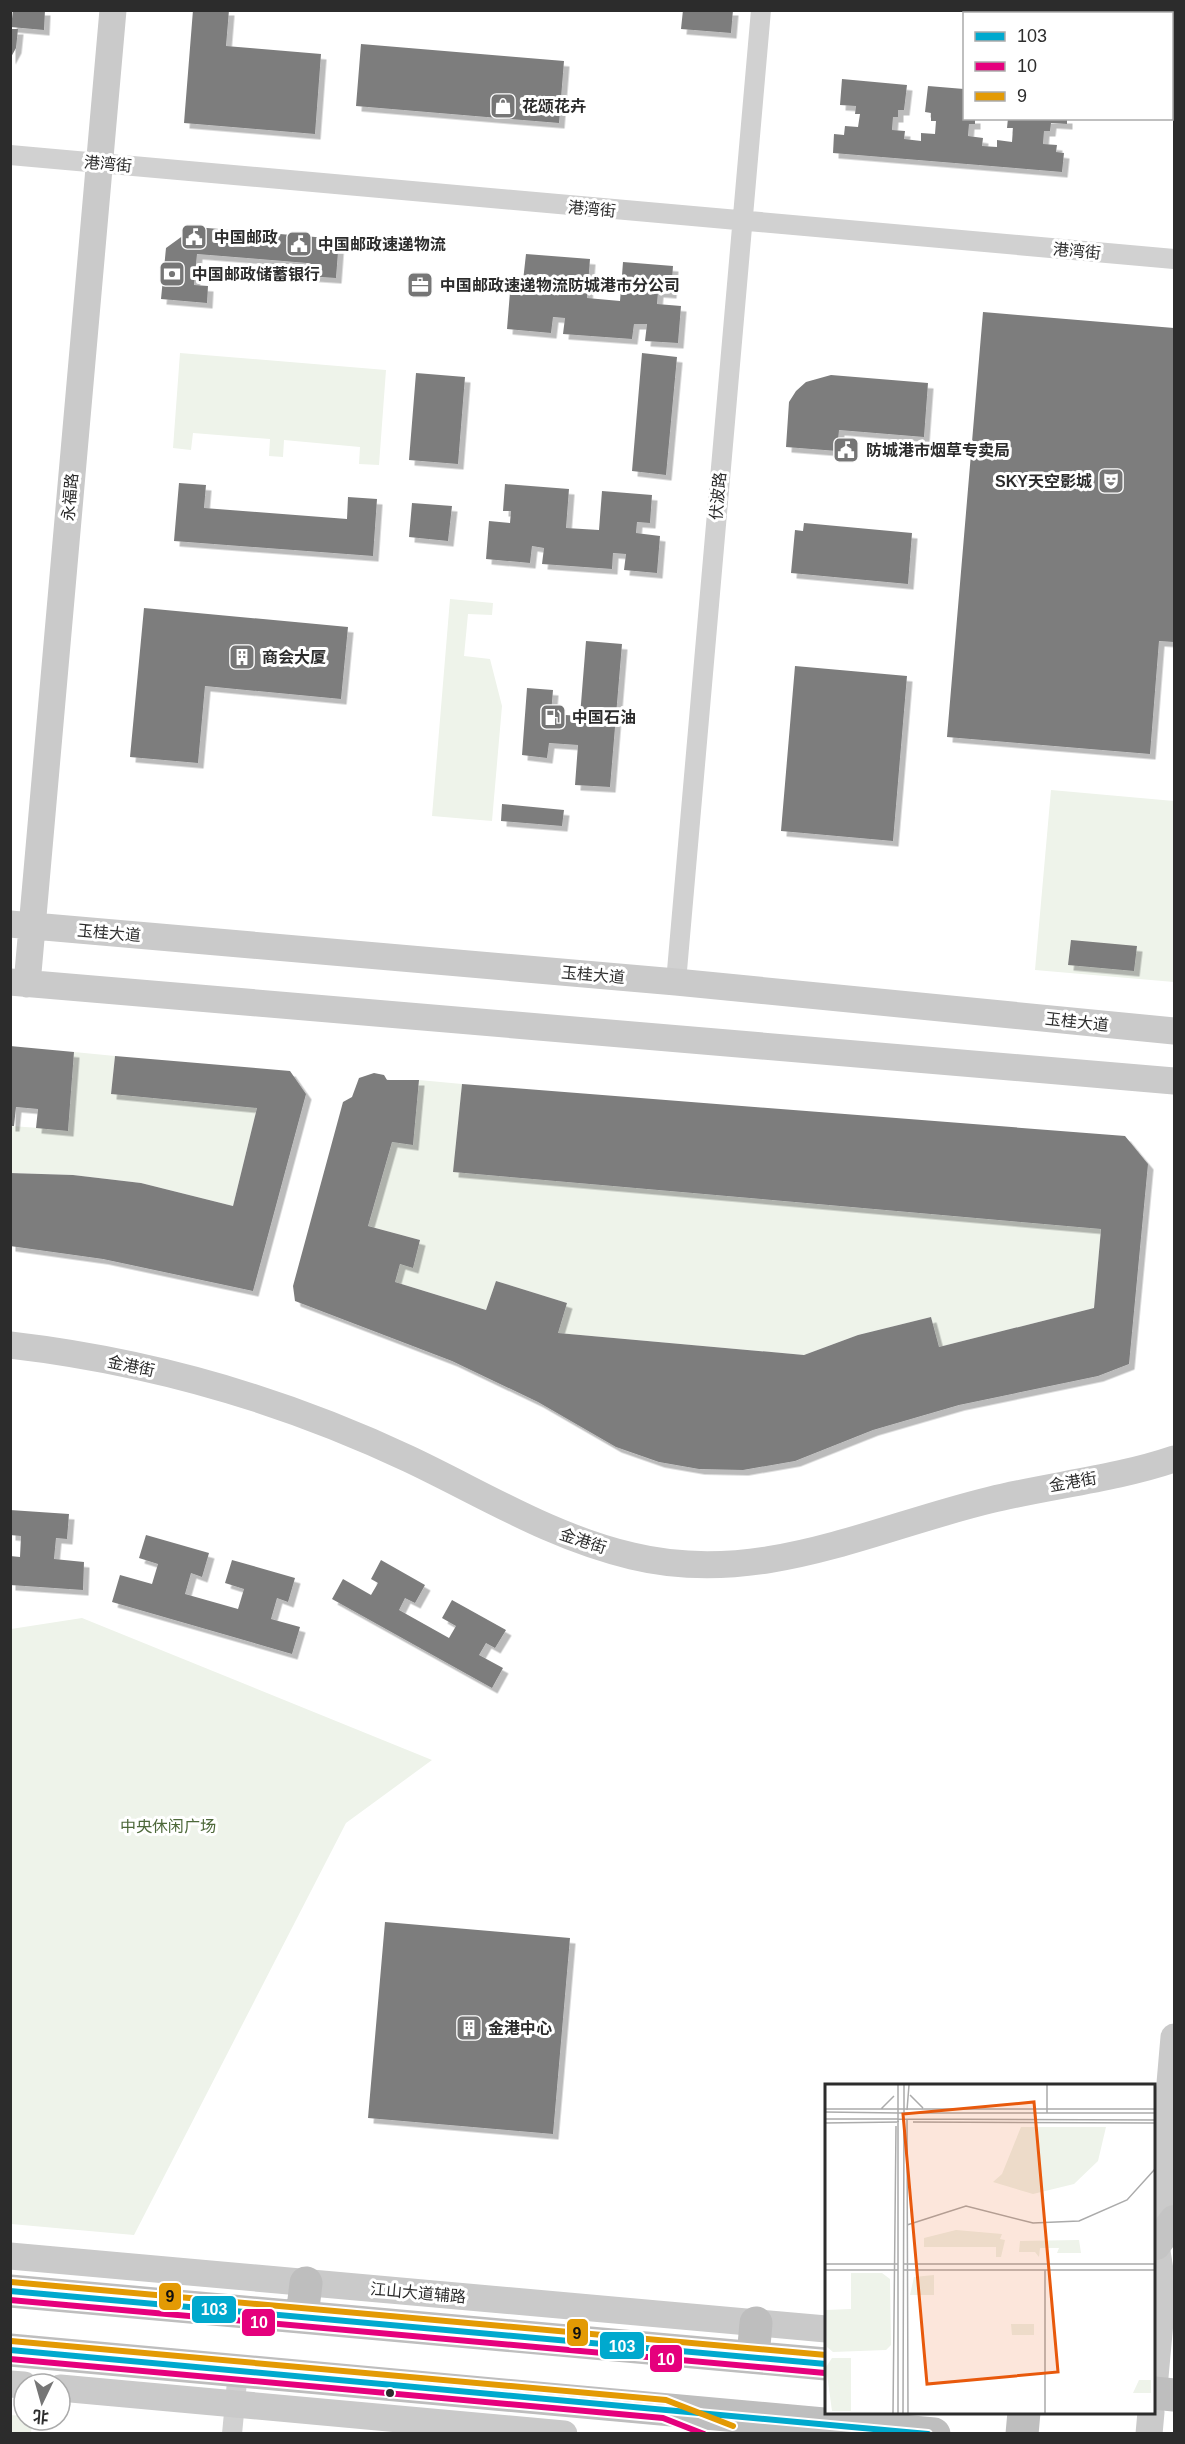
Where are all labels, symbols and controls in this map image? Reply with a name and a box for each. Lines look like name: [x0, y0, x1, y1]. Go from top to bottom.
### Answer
legend: [963, 12, 1173, 120]
text: 103: [1017, 26, 1047, 46]
text: 10: [1017, 56, 1037, 76]
text: 9: [1017, 86, 1027, 106]
shop icon: 花颂花卉: [488, 91, 518, 121]
place label: 花颂花卉: [522, 98, 586, 115]
street label: 港湾街: [83, 153, 133, 175]
street label: 港湾街: [567, 198, 617, 220]
public building icon: 中国邮政: [179, 222, 209, 252]
place label: 中国邮政: [214, 229, 278, 246]
public building icon: 中国邮政速递物流: [284, 229, 314, 259]
place label: 中国邮政速递物流: [318, 236, 446, 253]
street label: 港湾街: [1052, 240, 1102, 262]
bank icon: 中国邮政储蓄银行: [157, 259, 187, 289]
place label: 中国邮政储蓄银行: [192, 266, 320, 283]
office icon: 中国邮政速递物流防城港市分公司: [405, 270, 435, 300]
place label: 中国邮政速递物流防城港市分公司: [440, 276, 680, 294]
public building icon: 防城港市烟草专卖局: [831, 435, 861, 465]
place label: 防城港市烟草专卖局: [866, 441, 1010, 459]
theatre icon: SKY天空影城: [1096, 466, 1126, 496]
street label: 伏波路: [707, 471, 729, 521]
street label: 永福路: [59, 472, 81, 522]
place label: SKY天空影城: [995, 472, 1092, 490]
building icon: 商会大厦: [227, 642, 257, 672]
place label: 商会大厦: [262, 649, 326, 666]
fuel station icon: 中国石油: [538, 702, 568, 732]
place label: 中国石油: [572, 709, 636, 726]
street label: 玉桂大道: [76, 922, 142, 944]
street label: 玉桂大道: [560, 964, 626, 986]
street label: 玉桂大道: [1044, 1010, 1110, 1034]
street label: 金港街: [106, 1353, 156, 1379]
street label: 金港街: [1048, 1469, 1098, 1495]
street label: 金港街: [558, 1525, 608, 1557]
park label: 中央休闲广场: [120, 1818, 216, 1835]
building icon: 金港中心: [454, 2013, 484, 2043]
place label: 金港中心: [488, 2020, 552, 2037]
inset map: [825, 2084, 1155, 2414]
street label: 江山大道辅路: [369, 2280, 467, 2306]
line badge: 9: [158, 2282, 182, 2311]
text: 9: [166, 2288, 175, 2305]
line badge: 103: [191, 2295, 237, 2324]
text: 103: [201, 2301, 227, 2318]
line badge: 10: [241, 2308, 276, 2337]
text: 10: [250, 2314, 268, 2331]
line badge: 9: [566, 2318, 589, 2347]
text: 9: [573, 2325, 582, 2342]
line badge: 103: [599, 2331, 645, 2360]
text: 103: [609, 2338, 635, 2355]
line badge: 10: [649, 2344, 683, 2373]
text: 10: [657, 2351, 675, 2368]
north arrow: [12, 2372, 72, 2432]
unlabelled marker: [384, 2387, 396, 2399]
text: 北: [32, 2407, 49, 2426]

